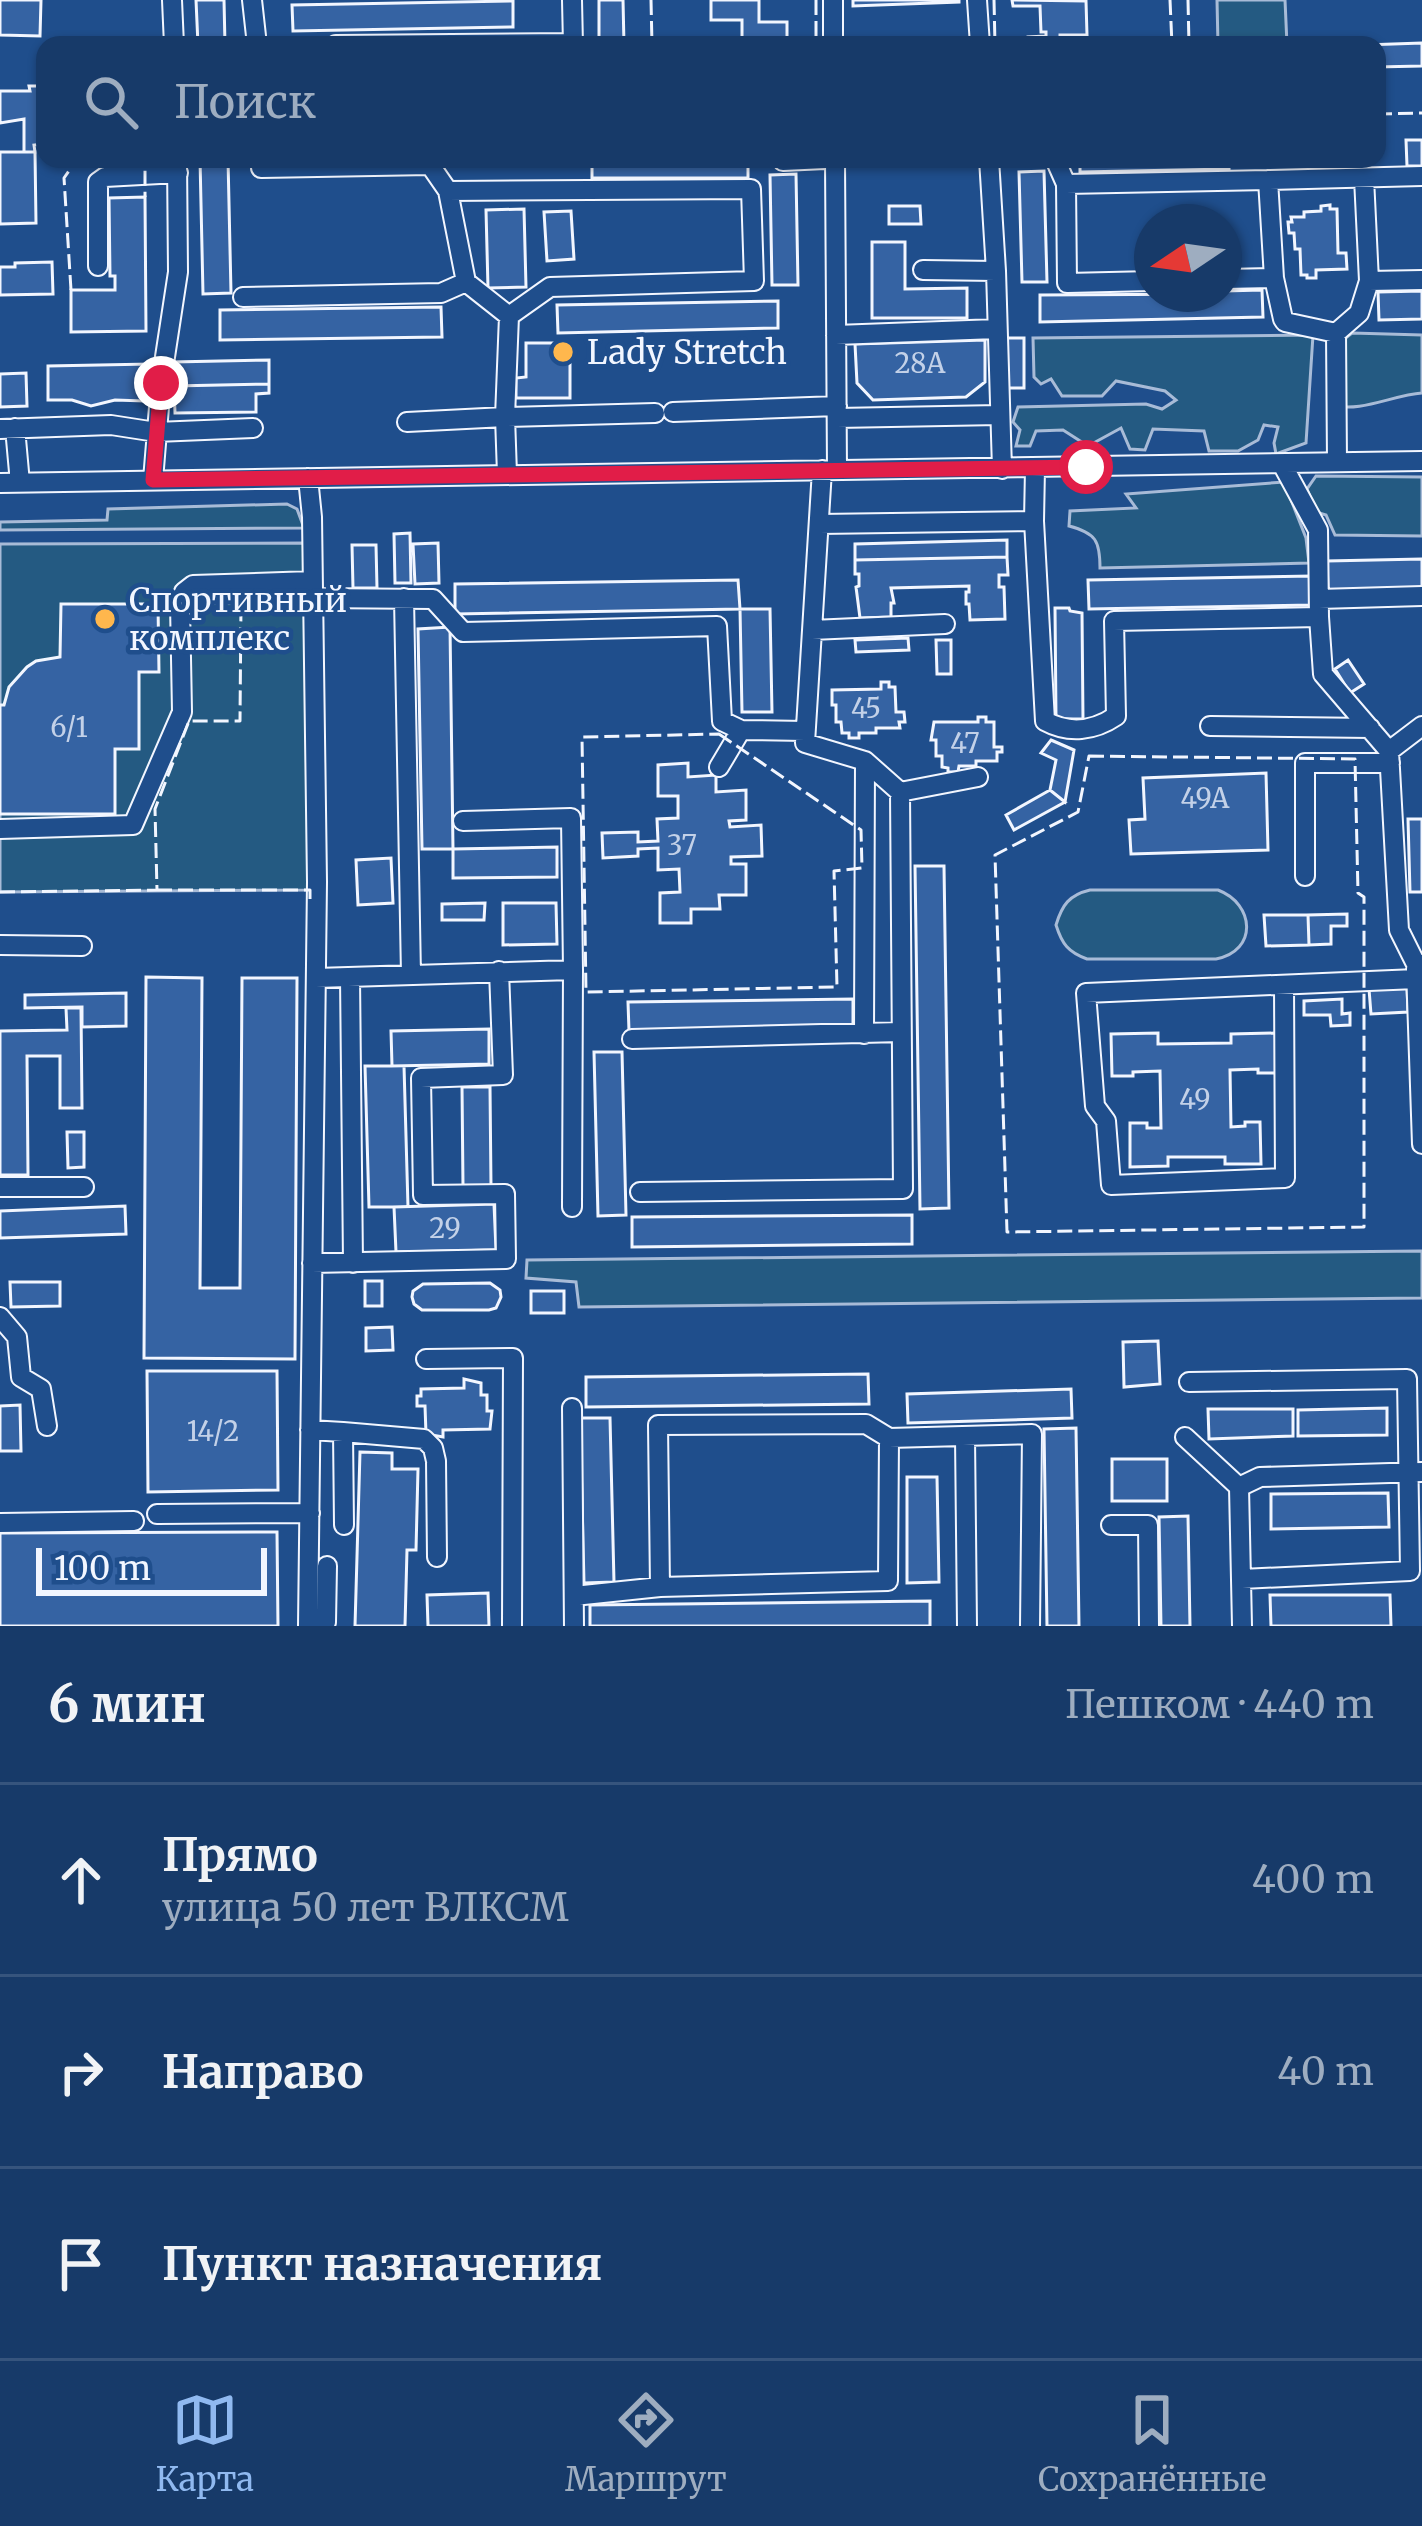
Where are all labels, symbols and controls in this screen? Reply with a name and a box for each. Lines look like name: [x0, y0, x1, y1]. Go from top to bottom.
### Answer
search box: [36, 36, 1386, 168]
icon: search: [78, 69, 144, 135]
text: Поиск: [174, 74, 316, 130]
north arrow: [1134, 204, 1242, 312]
place label: Lady Stretch: [587, 332, 787, 373]
marker: Lady Stretch: [550, 339, 576, 365]
house number: 28А: [895, 346, 946, 380]
route end: [134, 356, 188, 410]
route start: [1059, 440, 1113, 494]
place label: Спортивный комплекс: [129, 580, 347, 659]
marker: Спортивный комплекс: [92, 606, 118, 632]
house number: 45: [851, 691, 881, 725]
house number: 6/1: [50, 710, 88, 744]
house number: 47: [950, 726, 980, 760]
house number: 49А: [1181, 781, 1230, 815]
house number: 37: [667, 828, 697, 862]
house number: 49: [1179, 1082, 1211, 1116]
house number: 29: [429, 1211, 461, 1245]
house number: 14/2: [187, 1414, 239, 1448]
scale bar: [36, 1542, 267, 1595]
text: 100 m: [54, 1548, 151, 1589]
text: 6 мин: [48, 1672, 206, 1736]
text: Пешком · 440 m: [1065, 1680, 1374, 1729]
text: Прямо: [162, 1827, 318, 1883]
icon: ahead: [48, 1847, 114, 1913]
text: 400 m: [1252, 1855, 1374, 1904]
text: улица 50 лет ВЛКСМ: [162, 1883, 569, 1932]
icon: right: [48, 2039, 114, 2105]
text: Направо: [162, 2044, 364, 2100]
text: 40 m: [1277, 2047, 1374, 2096]
icon: arrive: [48, 2231, 114, 2297]
text: Пункт назначения: [162, 2236, 602, 2292]
tab: Карта: [156, 2387, 254, 2500]
tab: Маршрут: [565, 2387, 727, 2500]
tab: Сохранённые: [1038, 2387, 1266, 2500]

